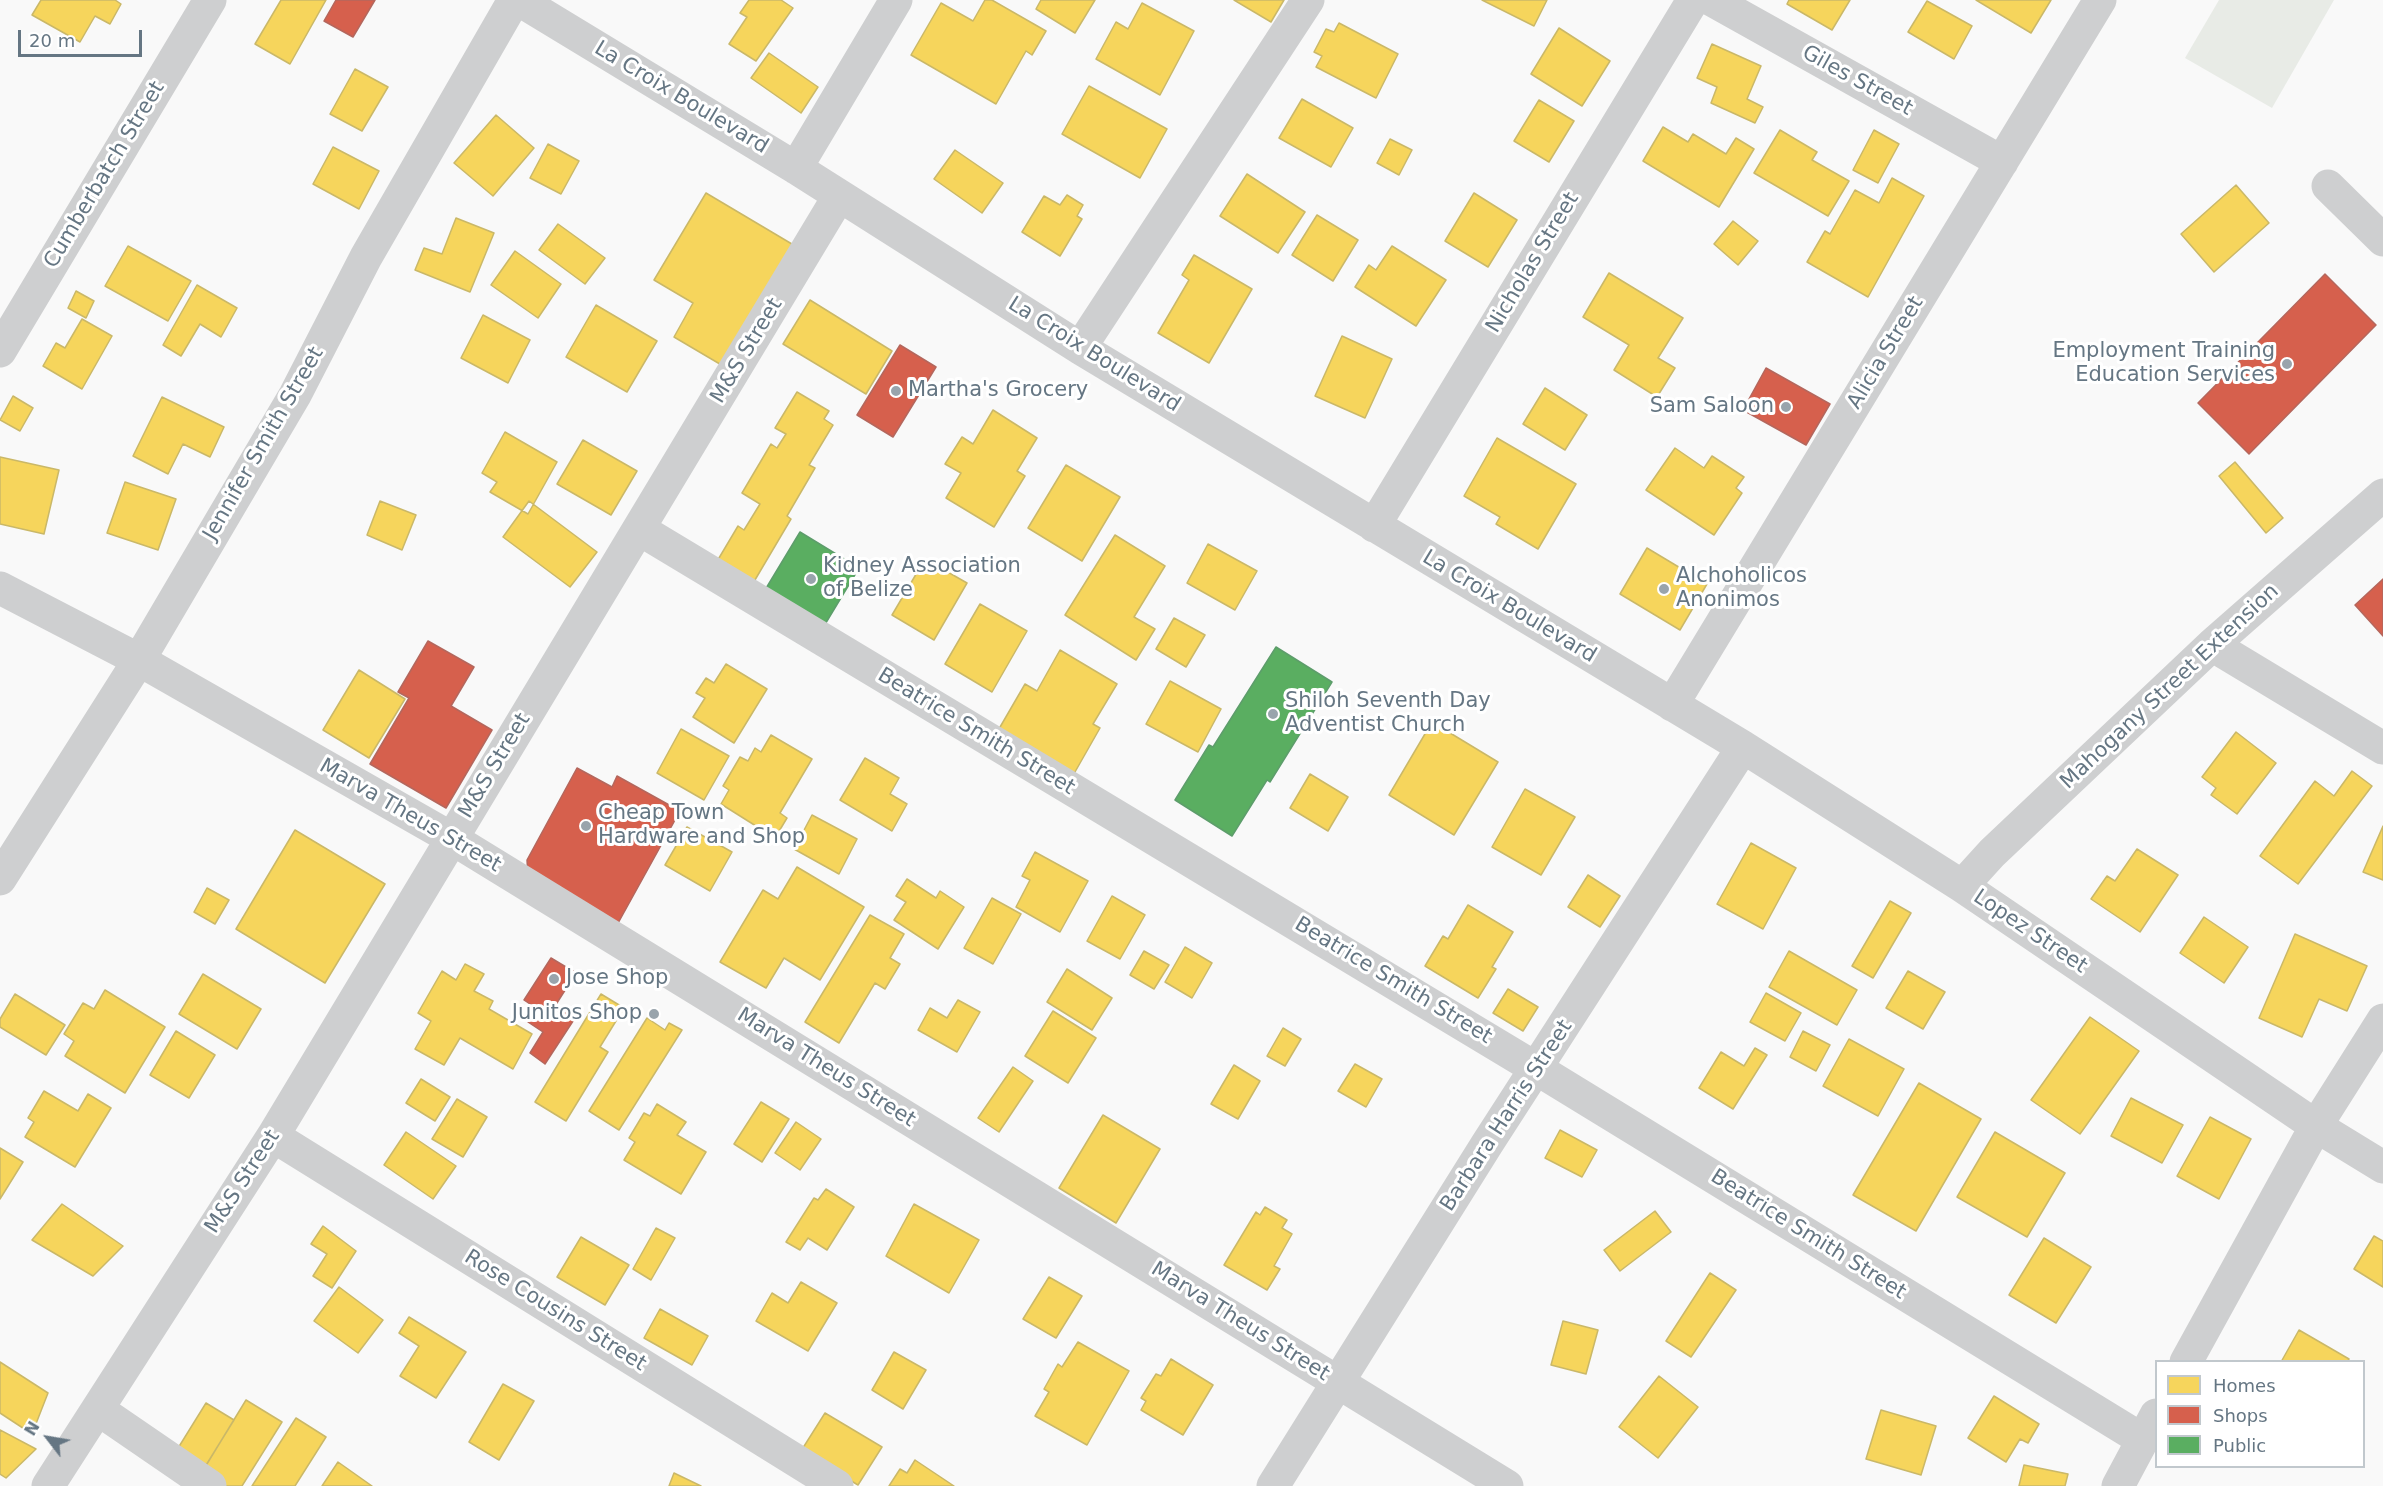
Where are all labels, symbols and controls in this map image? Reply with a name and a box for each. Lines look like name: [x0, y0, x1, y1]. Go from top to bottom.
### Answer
scale bar: [21, 18, 146, 56]
text: 20 m: [29, 30, 75, 51]
street label: La Croix Boulevard: [590, 36, 772, 160]
street label: Giles Street: [1797, 40, 1917, 122]
street label: Cumberbatch Street: [39, 77, 171, 273]
street label: Nicholas Street: [1481, 188, 1585, 338]
street label: La Croix Boulevard: [1003, 292, 1185, 418]
street label: Alicia Street: [1843, 292, 1929, 414]
street label: M&S Street: [706, 294, 788, 408]
place label: Employment Training Education Services: [2052, 339, 2275, 389]
street label: Jennifer Smith Street: [198, 343, 330, 545]
marker: Employment Training Education Services: [2280, 357, 2294, 371]
place label: Martha's Grocery: [908, 378, 1088, 404]
marker: Martha's Grocery: [889, 384, 903, 398]
place label: Sam Saloon: [1650, 394, 1774, 420]
marker: Sam Saloon: [1779, 400, 1793, 414]
street label: La Croix Boulevard: [1418, 545, 1600, 669]
place label: Kidney Association of Belize: [823, 554, 1021, 604]
place label: Alchoholicos Anonimos: [1676, 564, 1807, 614]
marker: Kidney Association of Belize: [804, 572, 818, 586]
street label: Mahogany Street Extension: [2056, 579, 2284, 795]
marker: Alchoholicos Anonimos: [1657, 582, 1671, 596]
street label: Beatrice Smith Street: [873, 663, 1079, 801]
place label: Shiloh Seventh Day Adventist Church: [1285, 689, 1491, 739]
marker: Shiloh Seventh Day Adventist Church: [1266, 707, 1280, 721]
street label: M&S Street: [454, 709, 536, 823]
street label: Marva Theus Street: [315, 754, 505, 878]
place label: Cheap Town Hardware and Shop: [598, 801, 805, 851]
marker: Cheap Town Hardware and Shop: [579, 819, 593, 833]
street label: Lopez Street: [1968, 885, 2092, 979]
street label: Beatrice Smith Street: [1290, 912, 1496, 1050]
place label: Jose Shop: [566, 966, 668, 992]
marker: Jose Shop: [547, 972, 561, 986]
place label: Junitos Shop: [512, 1001, 642, 1027]
street label: Marva Theus Street: [732, 1003, 920, 1133]
marker: Junitos Shop: [647, 1007, 661, 1021]
street label: Barbara Harris Street: [1436, 1016, 1578, 1216]
street label: M&S Street: [200, 1126, 286, 1238]
street label: Beatrice Smith Street: [1706, 1165, 1910, 1305]
street label: Rose Cousins Street: [460, 1245, 650, 1377]
street label: Marva Theus Street: [1146, 1257, 1334, 1387]
legend: [2155, 1360, 2365, 1468]
text: Homes: [2213, 1375, 2276, 1396]
text: Shops: [2213, 1405, 2268, 1426]
north arrow: [18, 1408, 78, 1468]
text: N: [21, 1418, 44, 1439]
text: Public: [2213, 1435, 2266, 1456]

